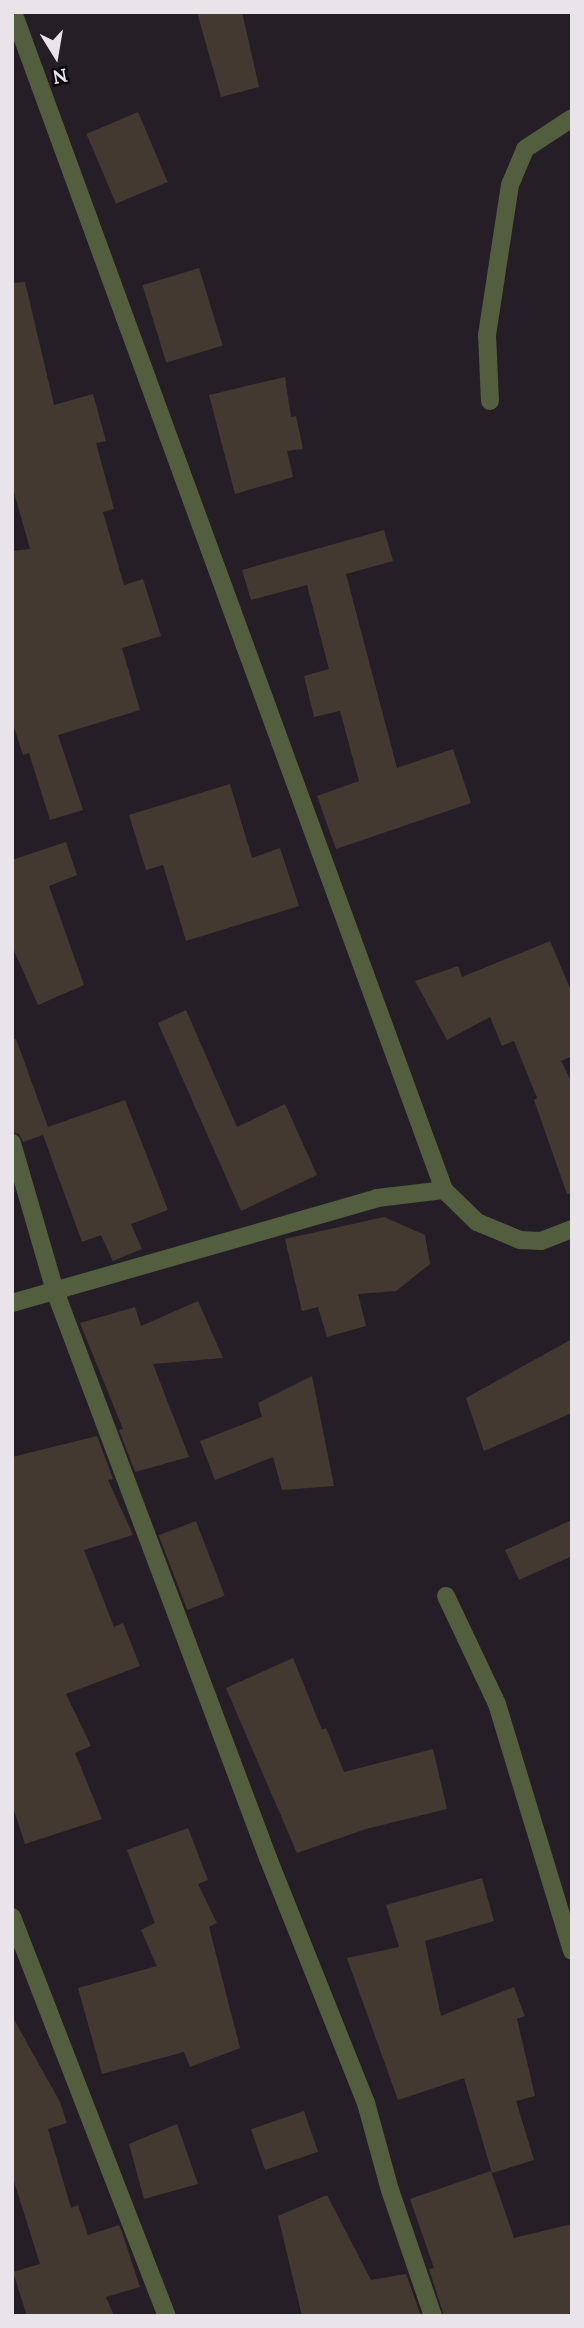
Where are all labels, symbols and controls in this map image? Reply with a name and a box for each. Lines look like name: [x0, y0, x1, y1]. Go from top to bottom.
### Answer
north arrow: [21, 21, 91, 91]
text: N: [51, 63, 70, 90]

